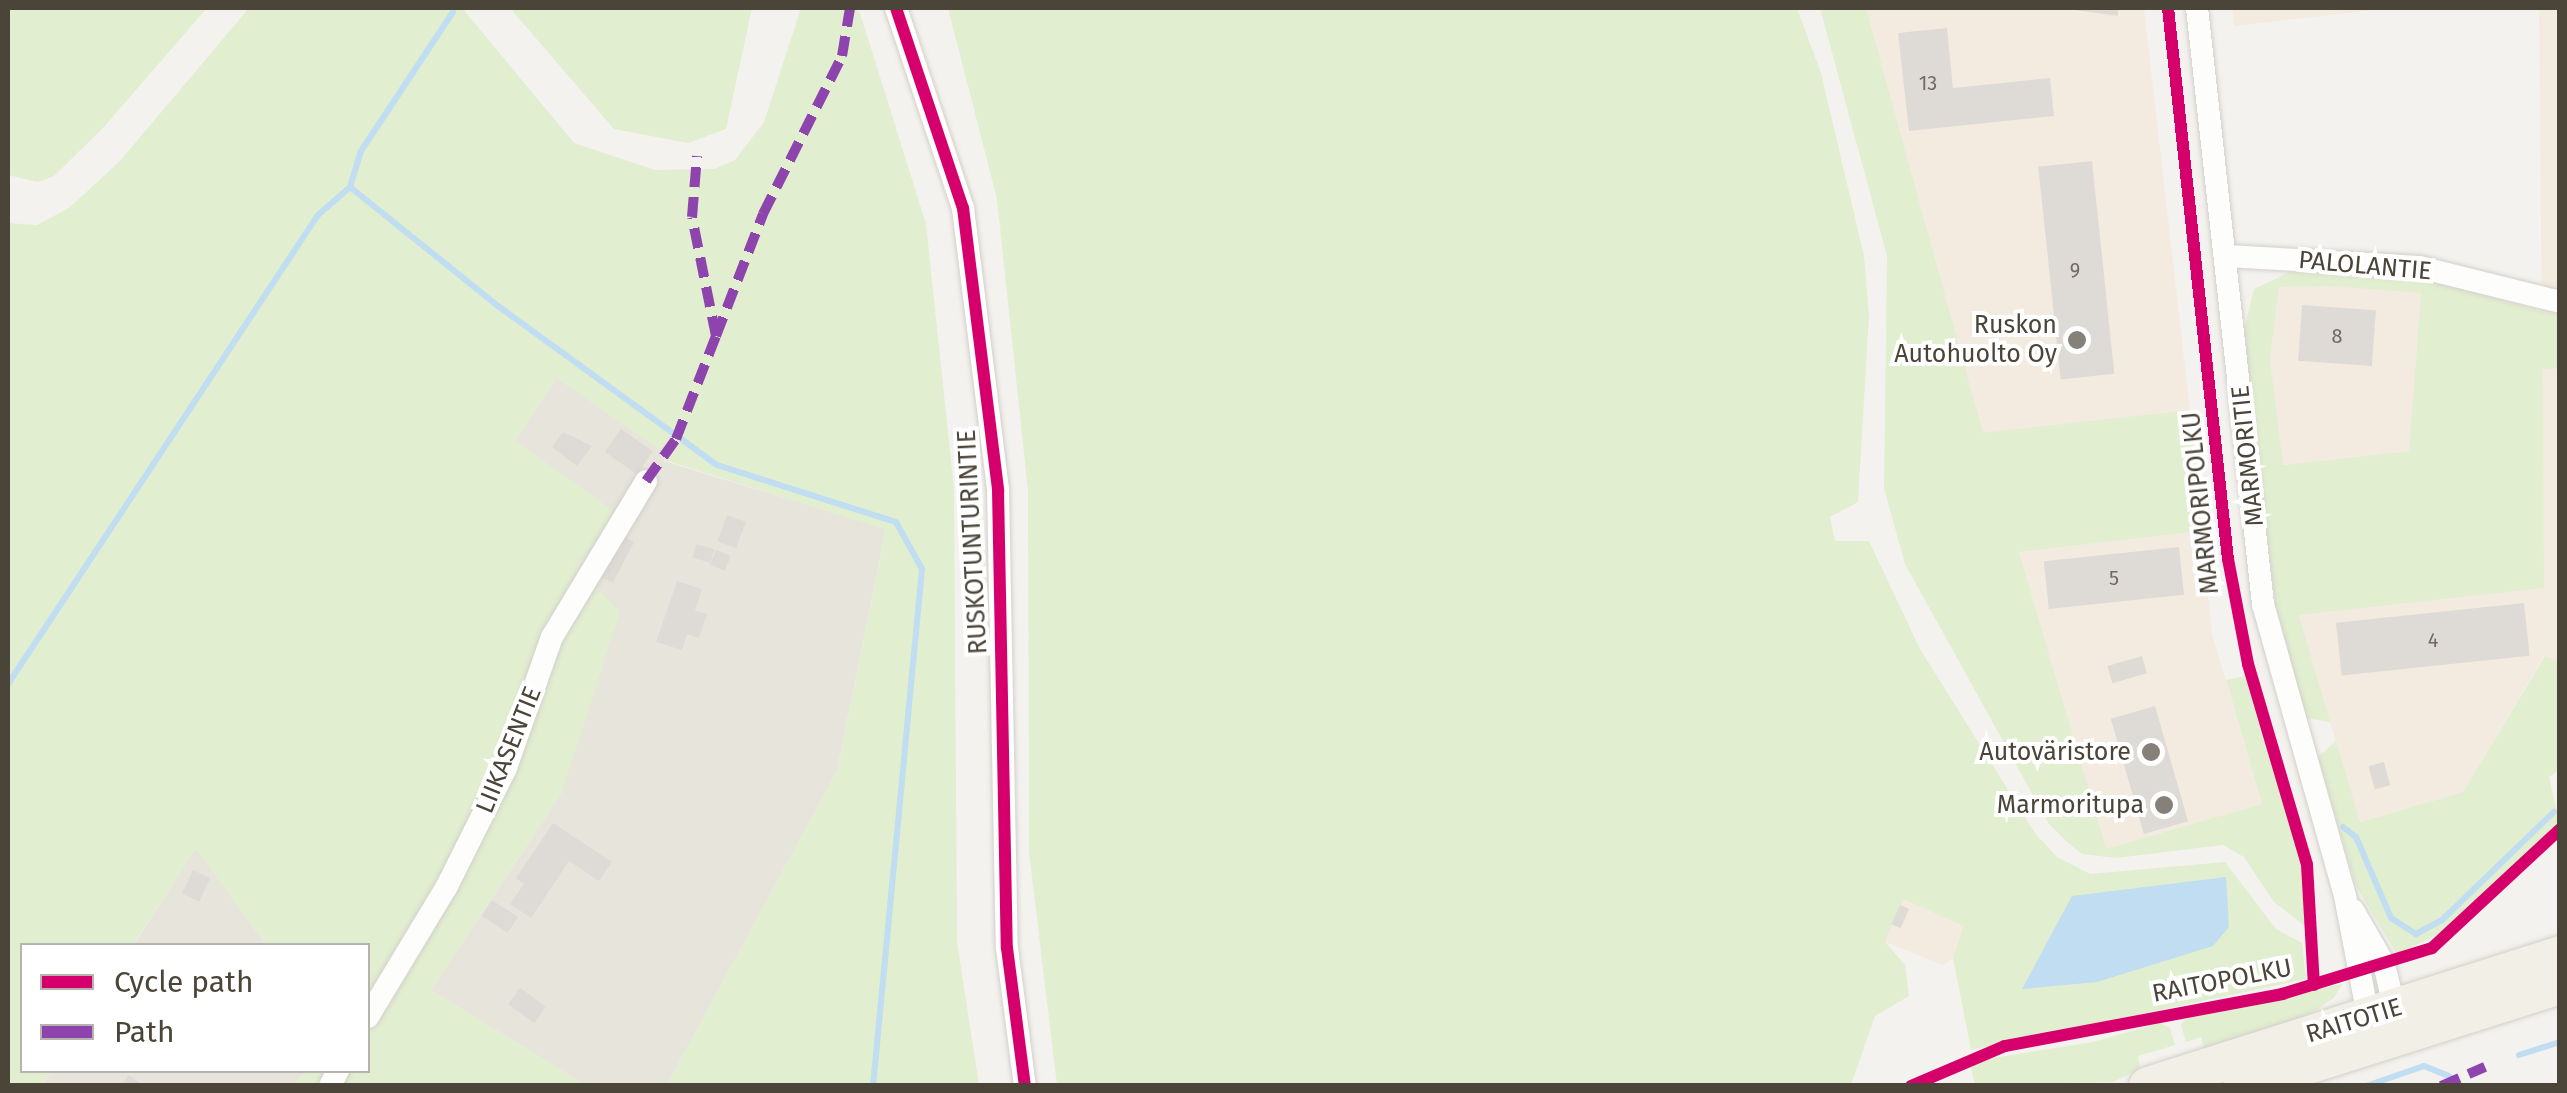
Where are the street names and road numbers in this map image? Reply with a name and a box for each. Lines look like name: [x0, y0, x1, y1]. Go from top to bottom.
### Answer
street label: PALOLANTIE: [2297, 245, 2433, 287]
street label: MARMORITIE: [2226, 384, 2270, 528]
street label: MARMORIPOLKU: [2177, 410, 2225, 596]
street label: RUSKOTUNTURINTIE: [952, 429, 994, 655]
street label: LIIKASENTIE: [470, 682, 548, 818]
street label: RAITOPOLKU: [2150, 953, 2294, 1009]
street label: RAITOTIE: [2302, 992, 2406, 1050]

